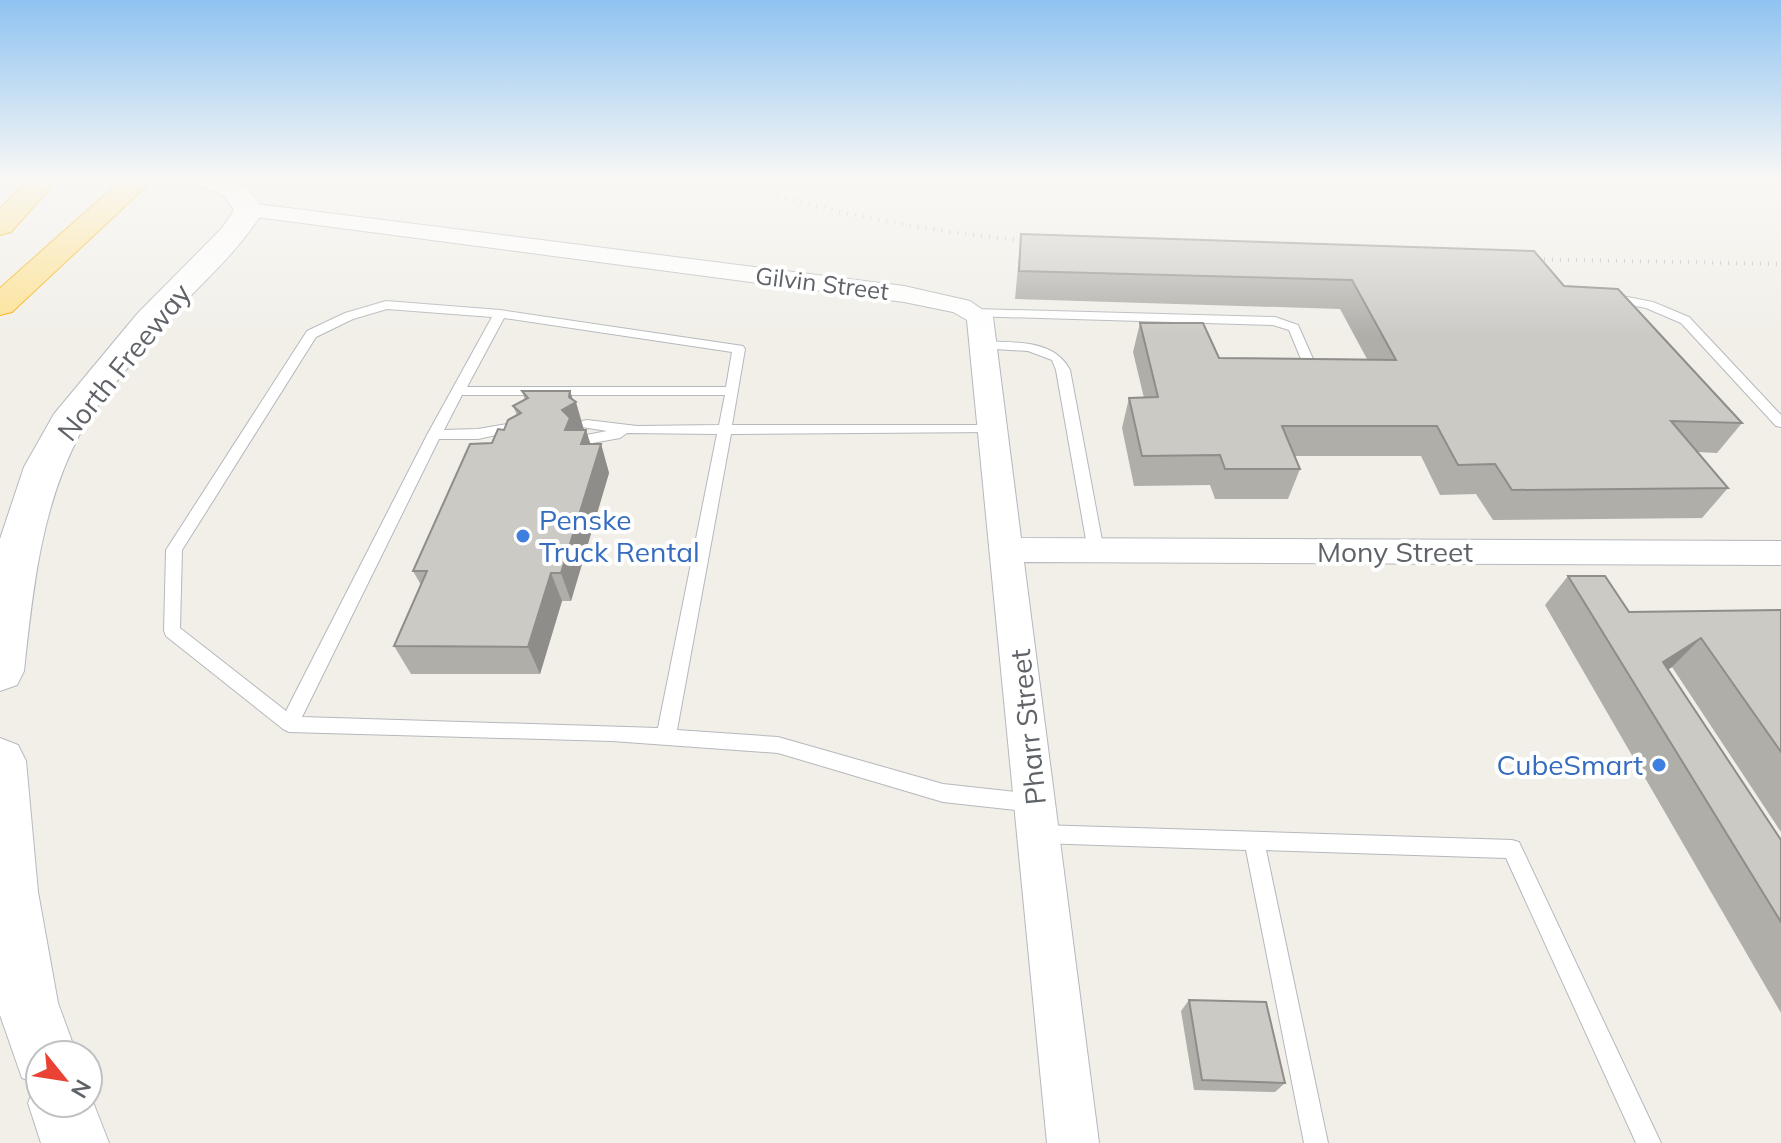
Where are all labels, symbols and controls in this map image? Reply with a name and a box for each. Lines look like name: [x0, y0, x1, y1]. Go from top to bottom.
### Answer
street label: Gilvin Street: [754, 260, 891, 306]
street label: North Freeway: [49, 276, 198, 448]
place label: Penske Truck Rental: [539, 502, 700, 569]
marker: Penske Truck Rental: [514, 527, 532, 545]
street label: Mony Street: [1317, 534, 1473, 569]
street label: Pharr Street: [1002, 647, 1053, 807]
place label: CubeSmart: [1496, 747, 1643, 782]
marker: CubeSmart: [1650, 756, 1668, 774]
north arrow: [24, 1039, 104, 1119]
text: N: [65, 1075, 98, 1103]

